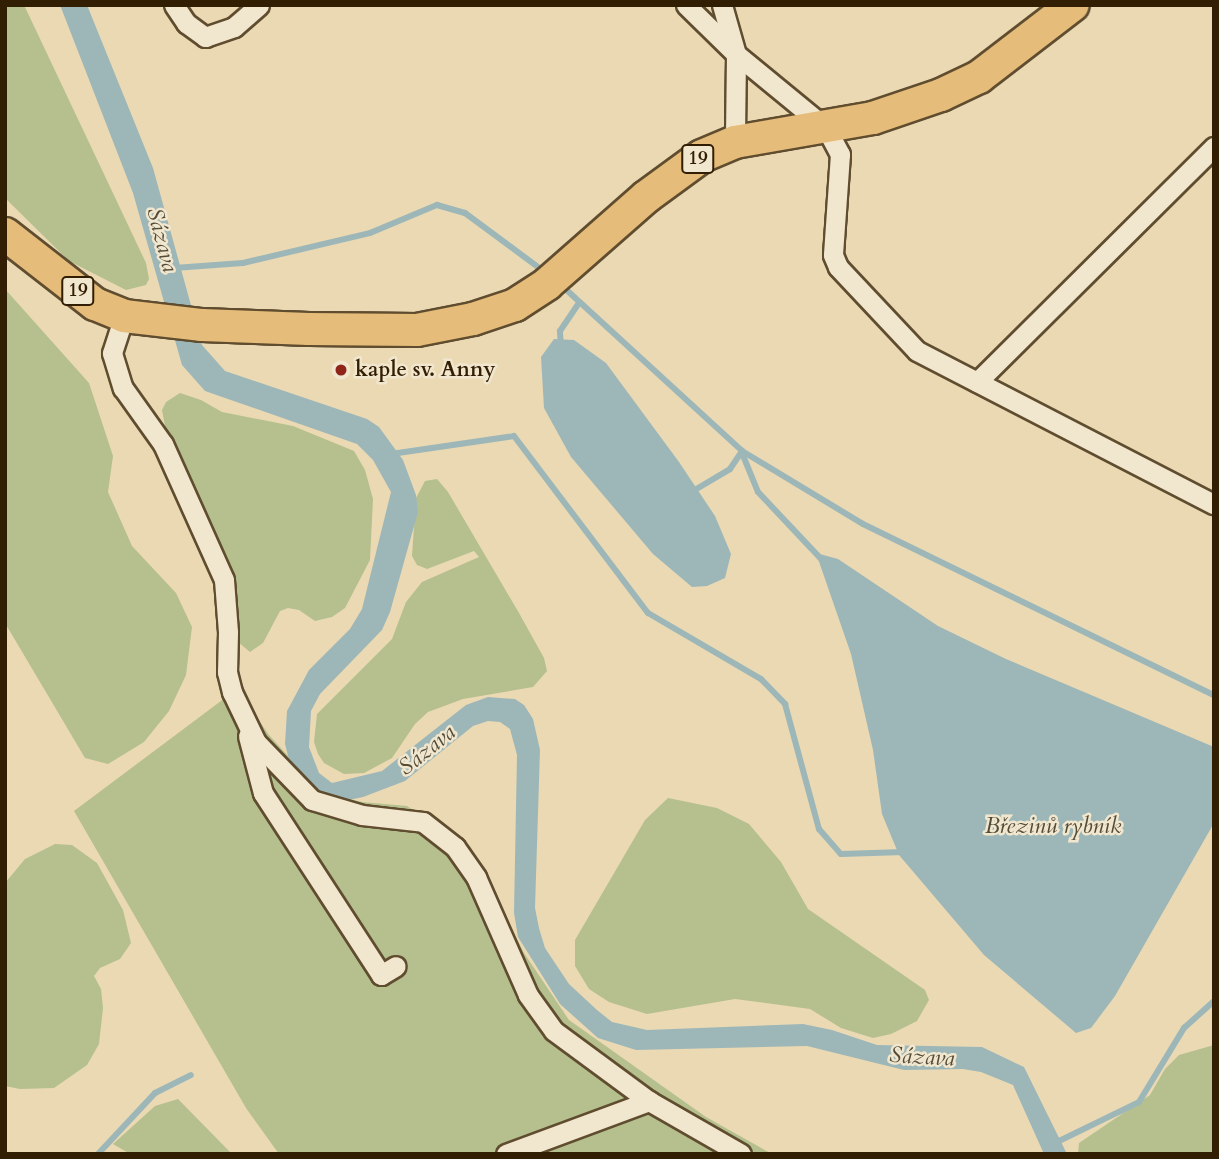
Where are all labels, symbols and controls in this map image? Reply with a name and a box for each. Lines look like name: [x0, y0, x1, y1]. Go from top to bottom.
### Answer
road number: 19: [680, 144, 716, 174]
water label: Sázava: [140, 205, 184, 275]
road number: 19: [60, 276, 96, 306]
place label: kaple sv. Anny: [355, 357, 495, 383]
marker: kaple sv. Anny: [333, 362, 349, 378]
water label: Sázava: [393, 719, 461, 781]
water label: Březinů rybník: [985, 812, 1121, 840]
water label: Sázava: [889, 1042, 955, 1072]

